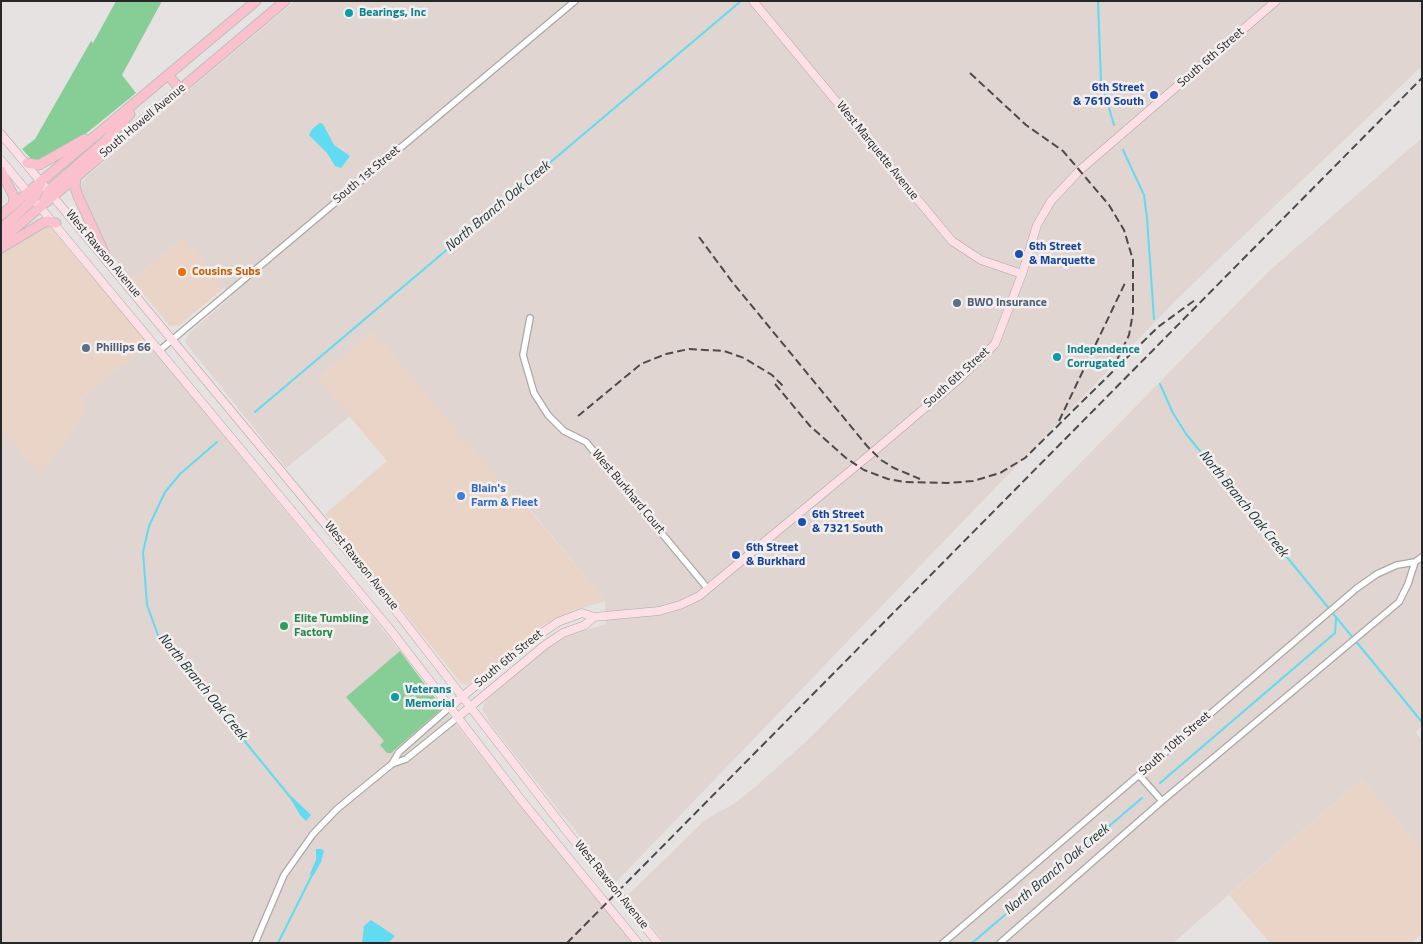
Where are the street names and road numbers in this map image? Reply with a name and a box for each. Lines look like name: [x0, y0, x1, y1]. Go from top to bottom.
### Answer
street label: South 6th Street: [1175, 25, 1247, 91]
street label: South Howell Avenue: [97, 81, 189, 161]
street label: West Marquette Avenue: [833, 99, 921, 203]
street label: South 1st Street: [331, 143, 403, 207]
street label: West Rawson Avenue: [62, 207, 144, 301]
street label: South 6th Street: [921, 345, 993, 411]
street label: West Burkhard Court: [589, 447, 667, 537]
street label: West Rawson Avenue: [321, 519, 401, 613]
street label: South 6th Street: [472, 627, 546, 691]
street label: South 10th Street: [1136, 709, 1214, 779]
street label: West Rawson Avenue: [571, 838, 651, 932]

